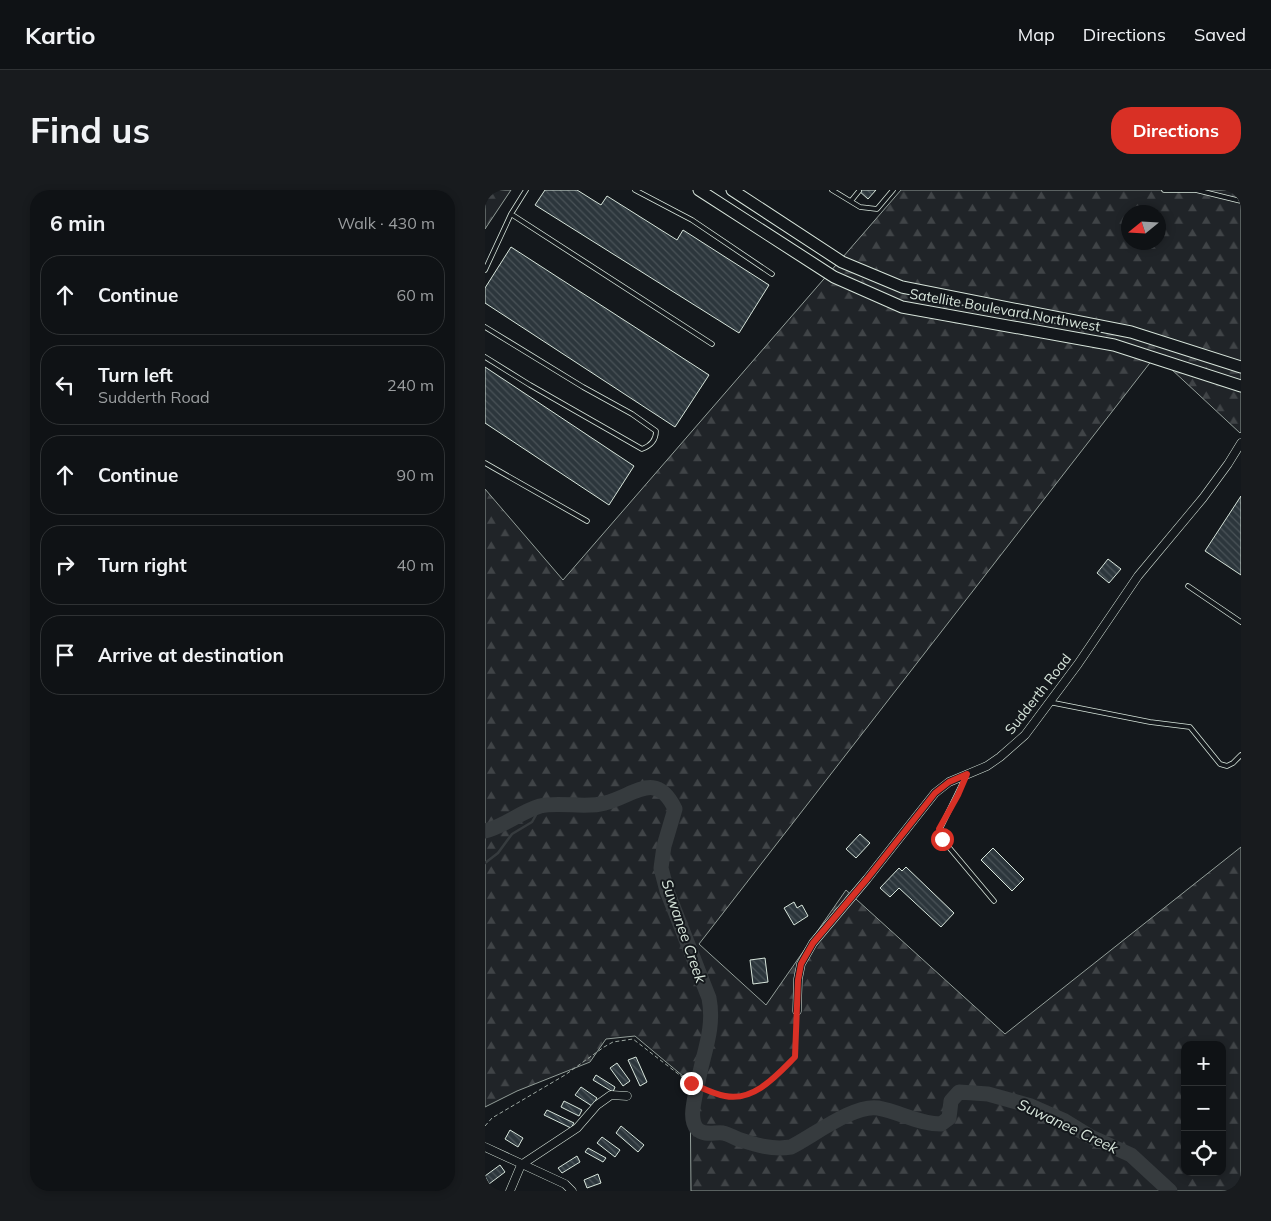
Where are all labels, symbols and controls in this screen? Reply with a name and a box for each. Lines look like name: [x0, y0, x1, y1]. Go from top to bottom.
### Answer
text: Kartio: [25, 20, 96, 50]
text: Map: [1018, 23, 1055, 46]
text: Directions: [1083, 23, 1166, 46]
text: Saved: [1194, 23, 1246, 46]
button: Directions: [1111, 107, 1241, 154]
text: Find us: [30, 108, 150, 152]
north arrow: [1121, 205, 1166, 250]
text: 6 min: [50, 210, 105, 236]
text: Walk · 430 m: [337, 213, 435, 233]
icon: ahead: [51, 281, 79, 309]
text: Continue: [98, 283, 178, 307]
street label: Satellite Boulevard Northwest: [908, 284, 1102, 336]
text: 60 m: [397, 285, 434, 305]
text: Turn left: [98, 363, 173, 387]
icon: left: [51, 371, 79, 399]
text: 240 m: [387, 375, 434, 395]
text: Sudderth Road: [98, 387, 210, 407]
icon: ahead: [51, 461, 79, 489]
text: Continue: [98, 463, 178, 487]
text: 90 m: [397, 465, 434, 485]
icon: right: [51, 551, 79, 579]
text: Turn right: [98, 553, 187, 577]
text: 40 m: [397, 555, 434, 575]
icon: arrive: [51, 641, 79, 669]
text: Arrive at destination: [98, 643, 284, 667]
street label: Sudderth Road: [1001, 650, 1075, 738]
route start: [931, 828, 954, 851]
water label: Suwanee Creek: [657, 877, 711, 987]
map controls: [1181, 1041, 1226, 1176]
button: +: [1181, 1041, 1226, 1086]
route end: [680, 1072, 703, 1095]
button: −: [1181, 1086, 1226, 1131]
water label: Suwanee Creek: [1015, 1094, 1122, 1158]
button: locate: [1181, 1131, 1226, 1176]

